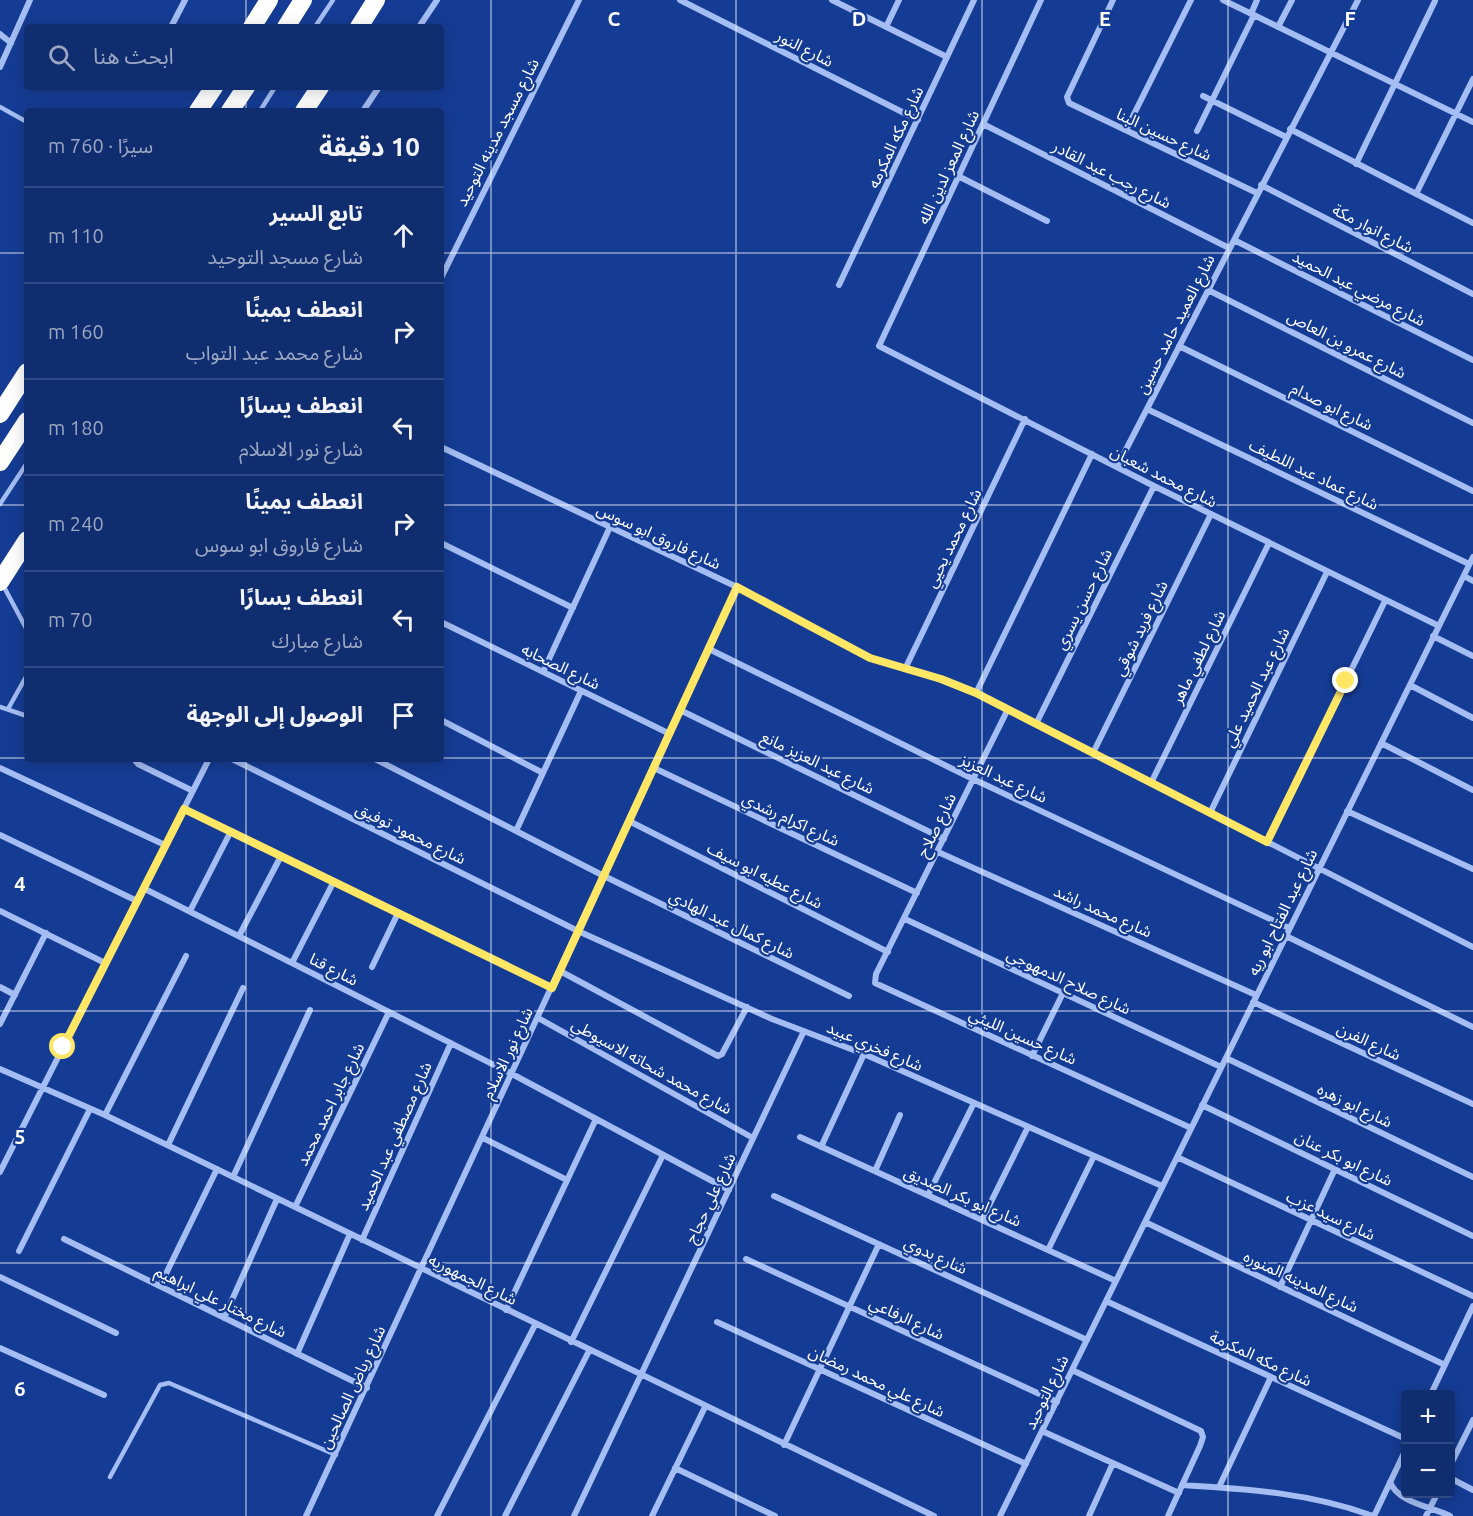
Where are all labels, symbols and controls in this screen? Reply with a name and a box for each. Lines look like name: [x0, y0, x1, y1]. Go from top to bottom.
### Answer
text: C: [608, 7, 621, 30]
text: D: [852, 7, 866, 30]
text: E: [1099, 7, 1111, 30]
text: F: [1344, 7, 1356, 30]
search box: [24, 24, 444, 90]
street label: شارع النور: [771, 26, 837, 74]
icon: search: [45, 41, 78, 74]
text: ابحث هنا: [93, 43, 174, 68]
street label: شارع مسجد مدينه التوحيد: [452, 55, 546, 211]
street label: شارع مكه المكرمه: [864, 83, 930, 192]
street label: شارع حسين البنا: [1112, 104, 1214, 168]
street label: شارع المعز لدين الله: [914, 107, 986, 229]
text: 10 دقيقة: [319, 132, 420, 161]
text: سيرًا · 760 m: [48, 134, 153, 157]
street label: شارع رجب عبد القادر: [1047, 136, 1174, 215]
text: تابع السير: [270, 200, 363, 225]
street label: شارع انوار مكة: [1328, 200, 1416, 260]
icon: ahead: [387, 219, 420, 252]
text: 110 m: [48, 224, 104, 247]
text: شارع مسجد التوحيد: [207, 245, 363, 268]
street label: شارع مرضي عبد الحميد: [1288, 247, 1428, 333]
street label: شارع العميد حامد حسين: [1132, 251, 1222, 398]
text: انعطف يمينًا: [245, 296, 363, 321]
street label: شارع عمرو بن العاص: [1283, 306, 1409, 385]
icon: right: [387, 315, 420, 348]
text: 160 m: [48, 320, 104, 343]
text: شارع محمد عبد التواب: [186, 341, 363, 364]
street label: شارع ابو صدام: [1286, 378, 1376, 437]
text: انعطف يسارًا: [240, 392, 363, 417]
icon: left: [387, 411, 420, 444]
text: 180 m: [48, 416, 104, 439]
street label: شارع عماد عبد اللطيف: [1245, 435, 1382, 517]
text: شارع نور الاسلام: [239, 437, 363, 460]
street label: شارع محمد شعبان: [1106, 441, 1220, 514]
street label: شارع محمد يحيي: [921, 486, 988, 592]
text: انعطف يمينًا: [245, 488, 363, 513]
street label: شارع فاروق ابو سوس: [593, 499, 724, 576]
icon: right: [387, 507, 420, 540]
text: 240 m: [48, 512, 104, 535]
text: شارع فاروق ابو سوس: [195, 533, 363, 556]
street label: شارع حسن يسري: [1051, 546, 1119, 654]
street label: شارع فريد شوقي: [1109, 577, 1174, 680]
text: انعطف يسارًا: [240, 584, 363, 609]
icon: left: [387, 603, 420, 636]
street label: شارع لطفي ماهر: [1167, 607, 1232, 710]
text: 70 m: [48, 608, 92, 631]
street label: شارع عبد الحميد علي: [1219, 624, 1296, 751]
text: شارع مبارك: [272, 629, 363, 652]
street label: شارع الصحابه: [517, 639, 603, 696]
route end: [1332, 667, 1358, 693]
icon: arrive: [387, 699, 420, 732]
text: الوصول إلى الوجهة: [186, 701, 363, 726]
street label: شارع عبد العزيز مانع: [757, 727, 877, 801]
street label: شارع عبد العزيز: [955, 750, 1050, 810]
street label: شارع اكرام رشدي: [738, 789, 842, 853]
street label: شارع صلاح: [913, 790, 963, 862]
street label: شارع محمود توفيق: [351, 799, 469, 871]
street label: شارع عطيه ابو سيف: [702, 838, 826, 915]
street label: شارع عبد الفتاح ابو ريه: [1244, 846, 1324, 980]
text: 4: [14, 872, 26, 895]
street label: شارع محمد راشد: [1050, 881, 1155, 944]
street label: شارع كمال عبد الهادي: [665, 886, 797, 966]
street label: شارع صلاح الدمهوجي: [1003, 944, 1134, 1021]
street label: شارع قنا: [305, 949, 361, 992]
street label: شارع نور الاسلام: [478, 1004, 540, 1103]
street label: شارع حسين الليثي: [965, 1004, 1079, 1071]
street label: شارع محمد شحاته الاسيوطي: [567, 1014, 735, 1121]
street label: شارع فخري عبيد: [823, 1018, 926, 1078]
street label: شارع الفرن: [1333, 1018, 1404, 1067]
route start: [49, 1033, 75, 1059]
street label: شارع جابر احمد محمد: [292, 1040, 371, 1170]
street label: شارع مصطفي عبد الحميد: [353, 1059, 439, 1215]
street label: شارع ابو زهره: [1313, 1079, 1395, 1134]
text: 5: [14, 1125, 26, 1148]
street label: شارع ابو بكر عنان: [1291, 1127, 1395, 1193]
street label: شارع علي حجاج: [681, 1150, 742, 1248]
street label: شارع ابو بكر الصديق: [900, 1162, 1024, 1233]
street label: شارع سيد عزب: [1282, 1187, 1378, 1247]
street label: شارع بدوي: [900, 1233, 970, 1281]
street label: شارع المدينه المنوره: [1239, 1247, 1361, 1319]
street label: شارع الجمهوريه: [424, 1250, 520, 1312]
street label: شارع مختار علي ابراهيم: [151, 1261, 290, 1344]
street label: شارع الرفاعي: [865, 1293, 947, 1347]
street label: شارع رياض الصالحين: [316, 1322, 392, 1453]
street label: شارع مكه المكرمة: [1206, 1327, 1315, 1393]
street label: شارع علي محمد رمضان: [805, 1342, 948, 1424]
street label: شارع التوحيد: [1020, 1352, 1075, 1434]
text: 6: [14, 1377, 26, 1400]
map controls: [1401, 1390, 1455, 1498]
button: +: [1401, 1390, 1455, 1444]
button: −: [1401, 1444, 1455, 1498]

